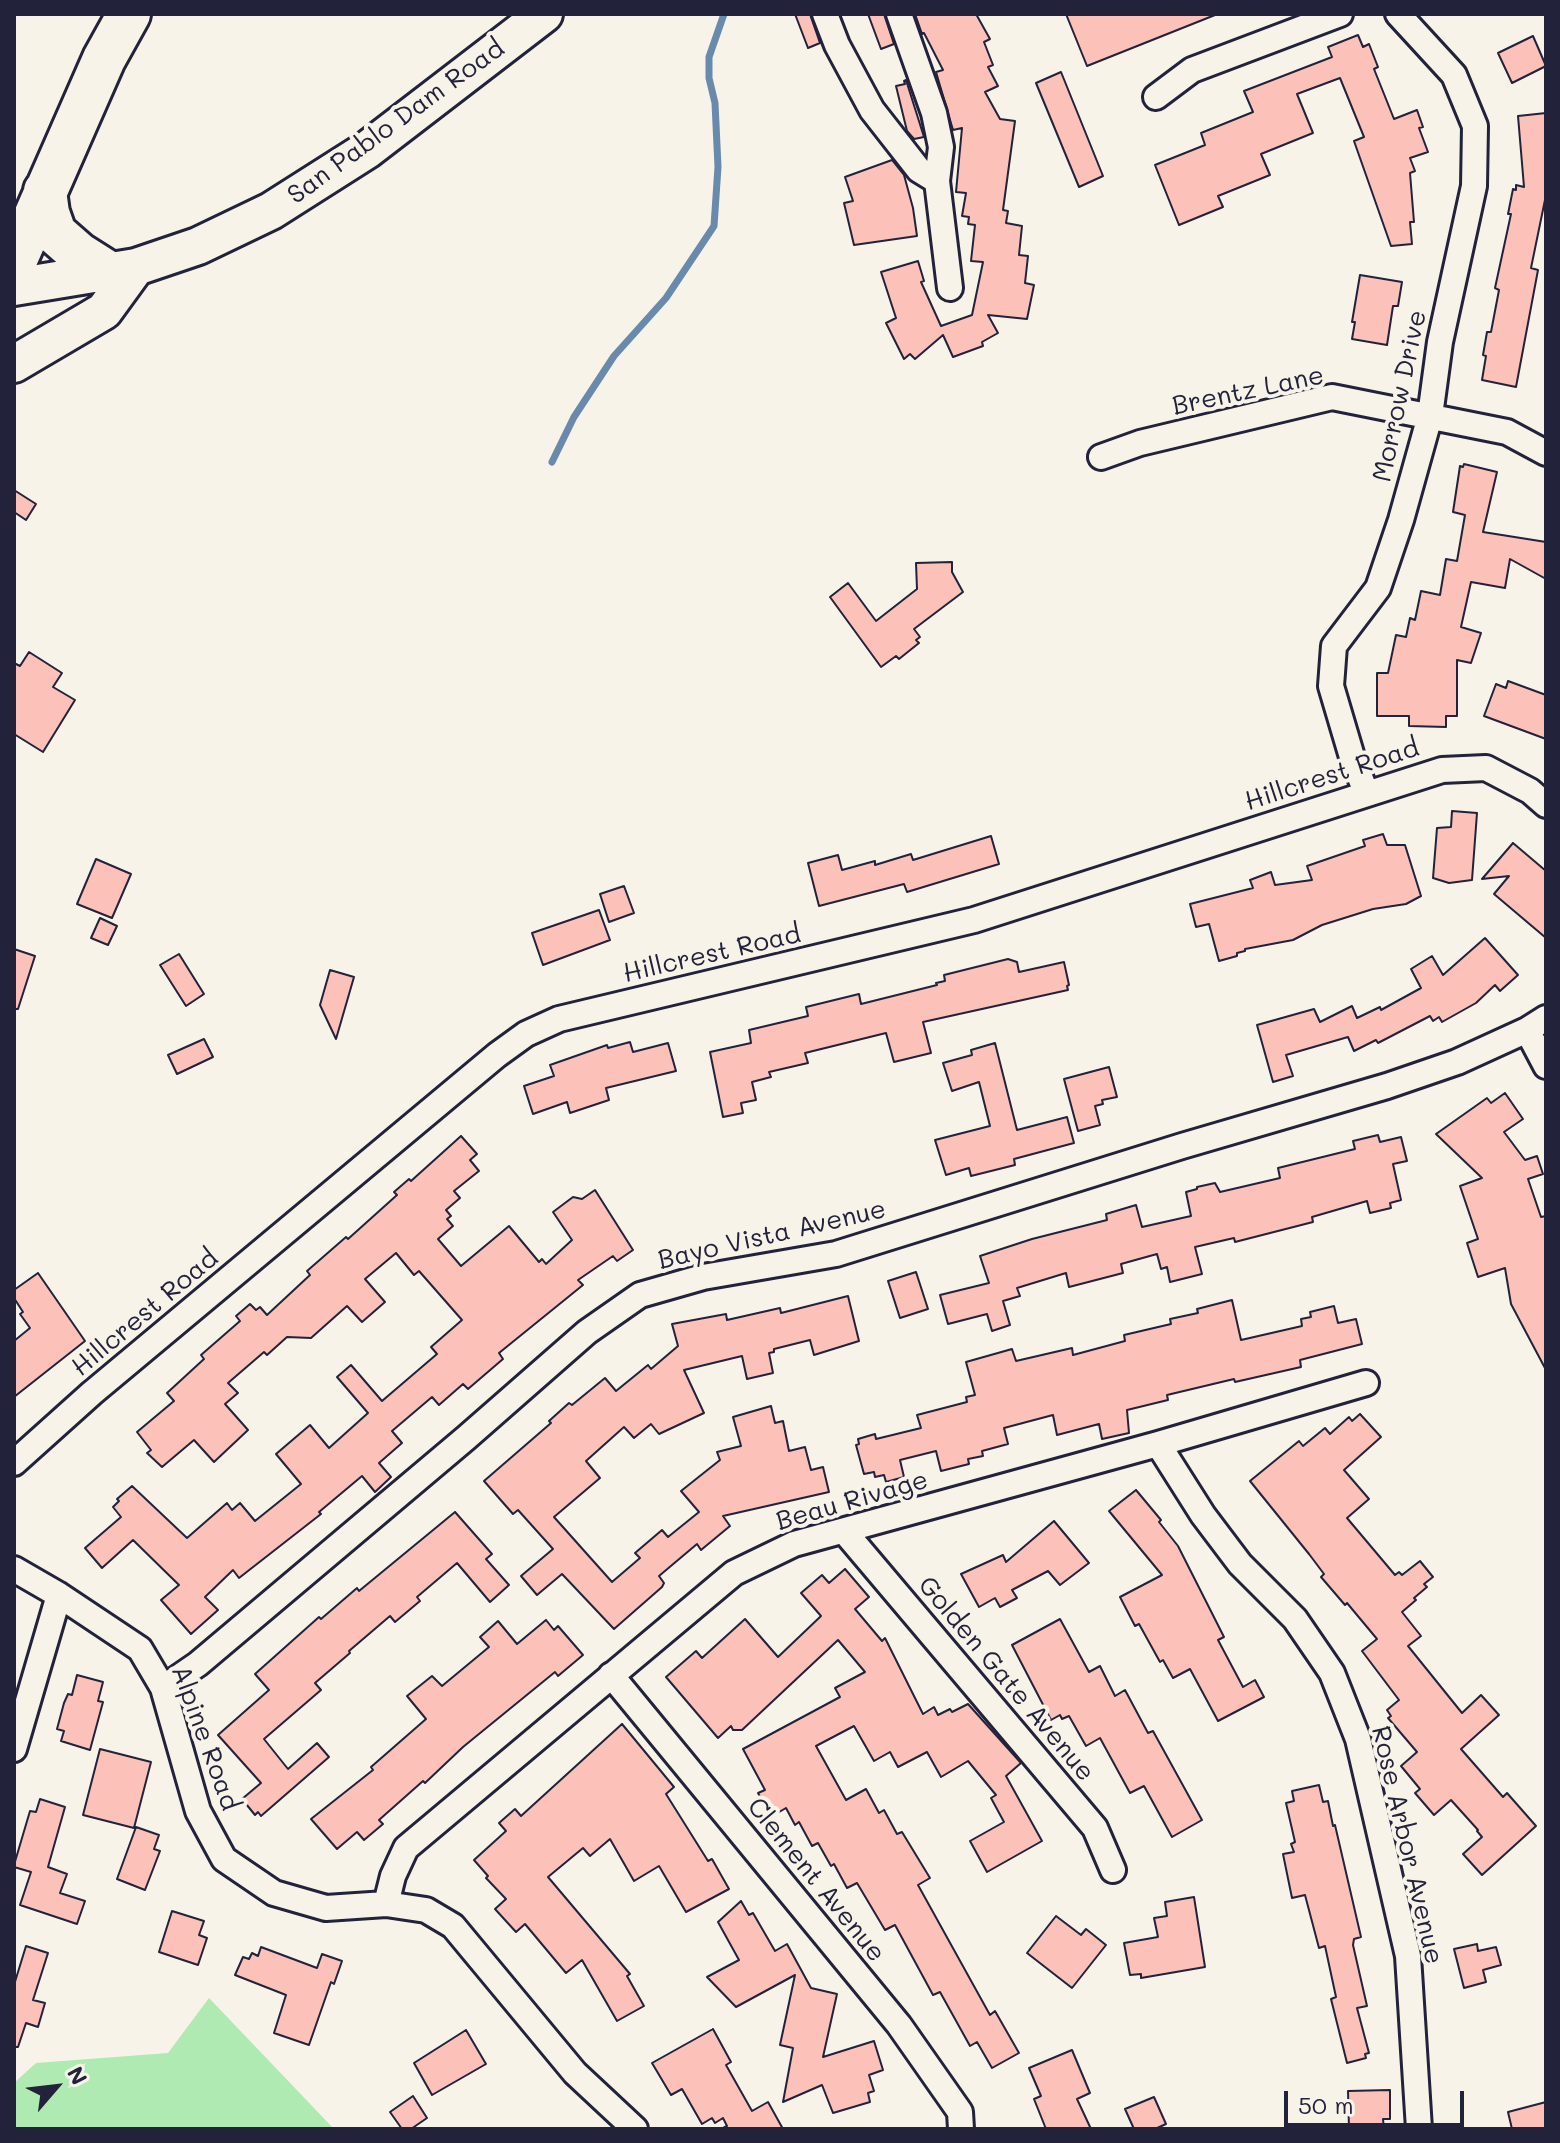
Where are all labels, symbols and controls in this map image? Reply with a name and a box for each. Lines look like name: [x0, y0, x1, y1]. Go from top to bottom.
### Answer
street label: San Pablo Dam Road: [282, 33, 510, 211]
street label: Morrow Drive: [1367, 307, 1433, 485]
street label: Brentz Lane: [1169, 360, 1327, 422]
street label: Hillcrest Road: [1241, 732, 1423, 818]
street label: Hillcrest Road: [620, 918, 804, 990]
street label: Bayo Vista Avenue: [655, 1194, 889, 1276]
street label: Hillcrest Road: [66, 1243, 224, 1383]
street label: Beau Rivage: [772, 1464, 932, 1538]
street label: Golden Gate Avenue: [911, 1570, 1101, 1788]
street label: Alpine Road: [164, 1661, 246, 1815]
street label: Rose Arbor Avenue: [1364, 1723, 1450, 1967]
street label: Clement Avenue: [740, 1792, 892, 1968]
north arrow: [16, 2047, 96, 2127]
text: N: [61, 2061, 94, 2090]
scale bar: [1288, 2075, 1468, 2125]
text: 50 m: [1298, 2089, 1354, 2120]

